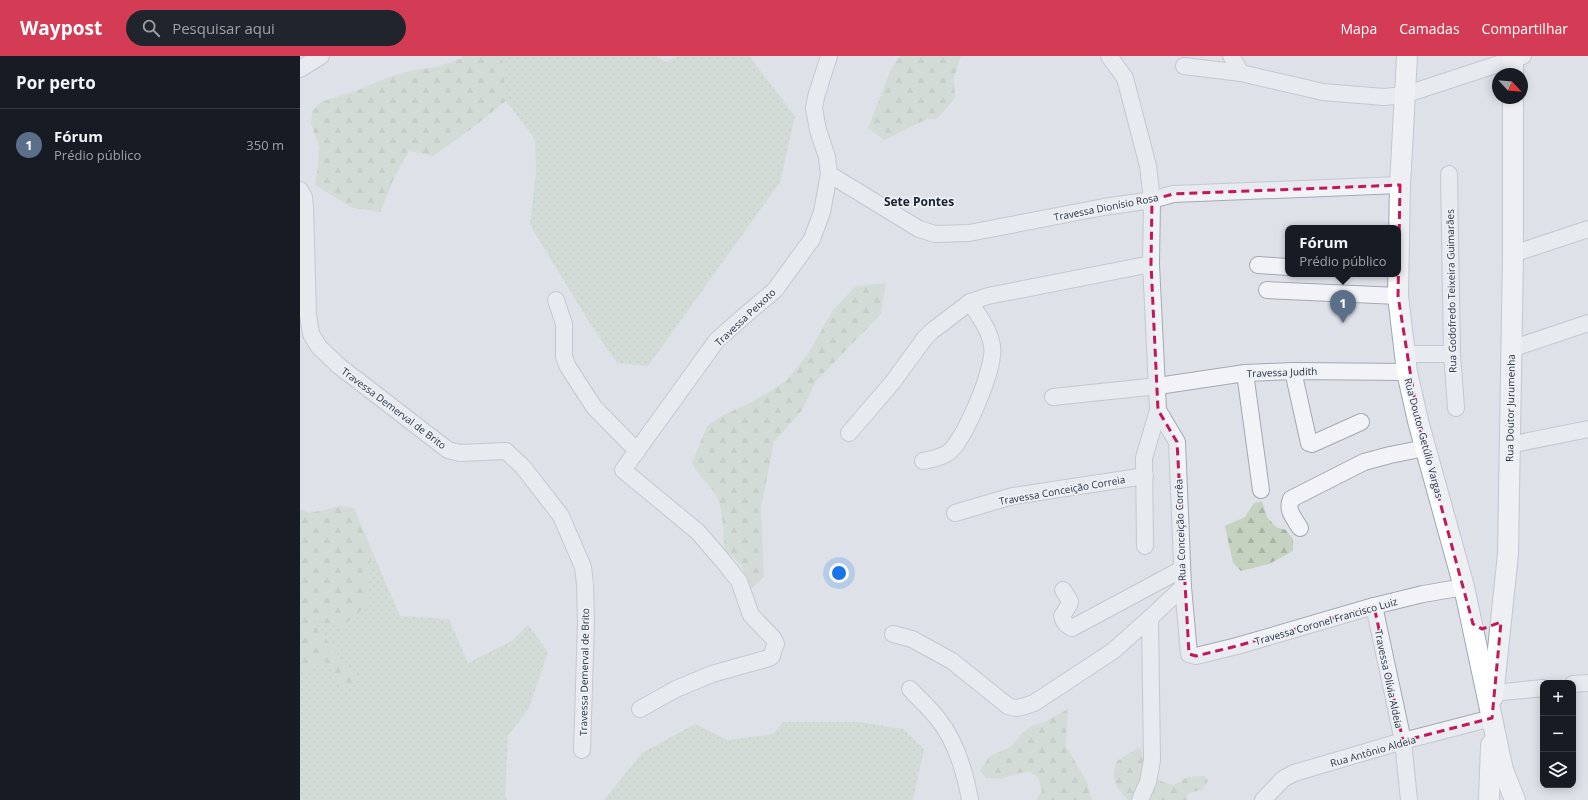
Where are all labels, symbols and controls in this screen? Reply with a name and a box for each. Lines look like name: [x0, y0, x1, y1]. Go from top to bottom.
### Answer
search box: [126, 10, 406, 46]
text: Waypost: [20, 15, 102, 41]
icon: search: [140, 17, 162, 39]
text: Pesquisar aqui: [172, 18, 275, 38]
text: Mapa: [1341, 19, 1377, 38]
text: Camadas: [1399, 19, 1460, 38]
text: Compartilhar: [1482, 19, 1568, 38]
north arrow: [1492, 68, 1528, 104]
text: Por perto: [16, 71, 96, 94]
text: Fórum: [54, 126, 103, 146]
text: 1: [25, 136, 33, 154]
text: 350 m: [246, 136, 284, 154]
text: Prédio público: [54, 146, 141, 164]
street label: Travessa Dionísio Rosa: [1052, 190, 1160, 224]
district label: Sete Pontes: [884, 193, 954, 210]
street label: Rua Godofredo Teixeira Guimarães: [1443, 209, 1459, 373]
popup: [1285, 225, 1401, 277]
text: Fórum: [1299, 232, 1348, 252]
text: Prédio público: [1299, 252, 1387, 270]
street label: Travessa Peixoto: [712, 285, 778, 349]
pin: 1: [1330, 290, 1356, 323]
street label: Rua Doutor Jurumenha: [1502, 354, 1518, 462]
street label: Travessa Demerval de Brito: [339, 364, 449, 452]
street label: Travessa Judith: [1246, 364, 1318, 380]
street label: Rua Doutor Getúlio Vargas: [1401, 376, 1447, 500]
street label: Travessa Conceição Correia: [998, 472, 1126, 508]
street label: Rua Conceição Corrêa: [1171, 479, 1189, 581]
your location: [829, 563, 849, 583]
street label: Travessa Coronel Francisco Luiz: [1253, 594, 1399, 648]
street label: Travessa Demerval de Brito: [576, 608, 592, 736]
street label: Travessa Olívia Aldeia: [1372, 628, 1406, 730]
map controls: [1540, 680, 1576, 788]
button: +: [1540, 680, 1576, 716]
button: −: [1540, 716, 1576, 752]
street label: Rua Antônio Aldeia: [1329, 732, 1417, 770]
button: layers: [1540, 752, 1576, 788]

